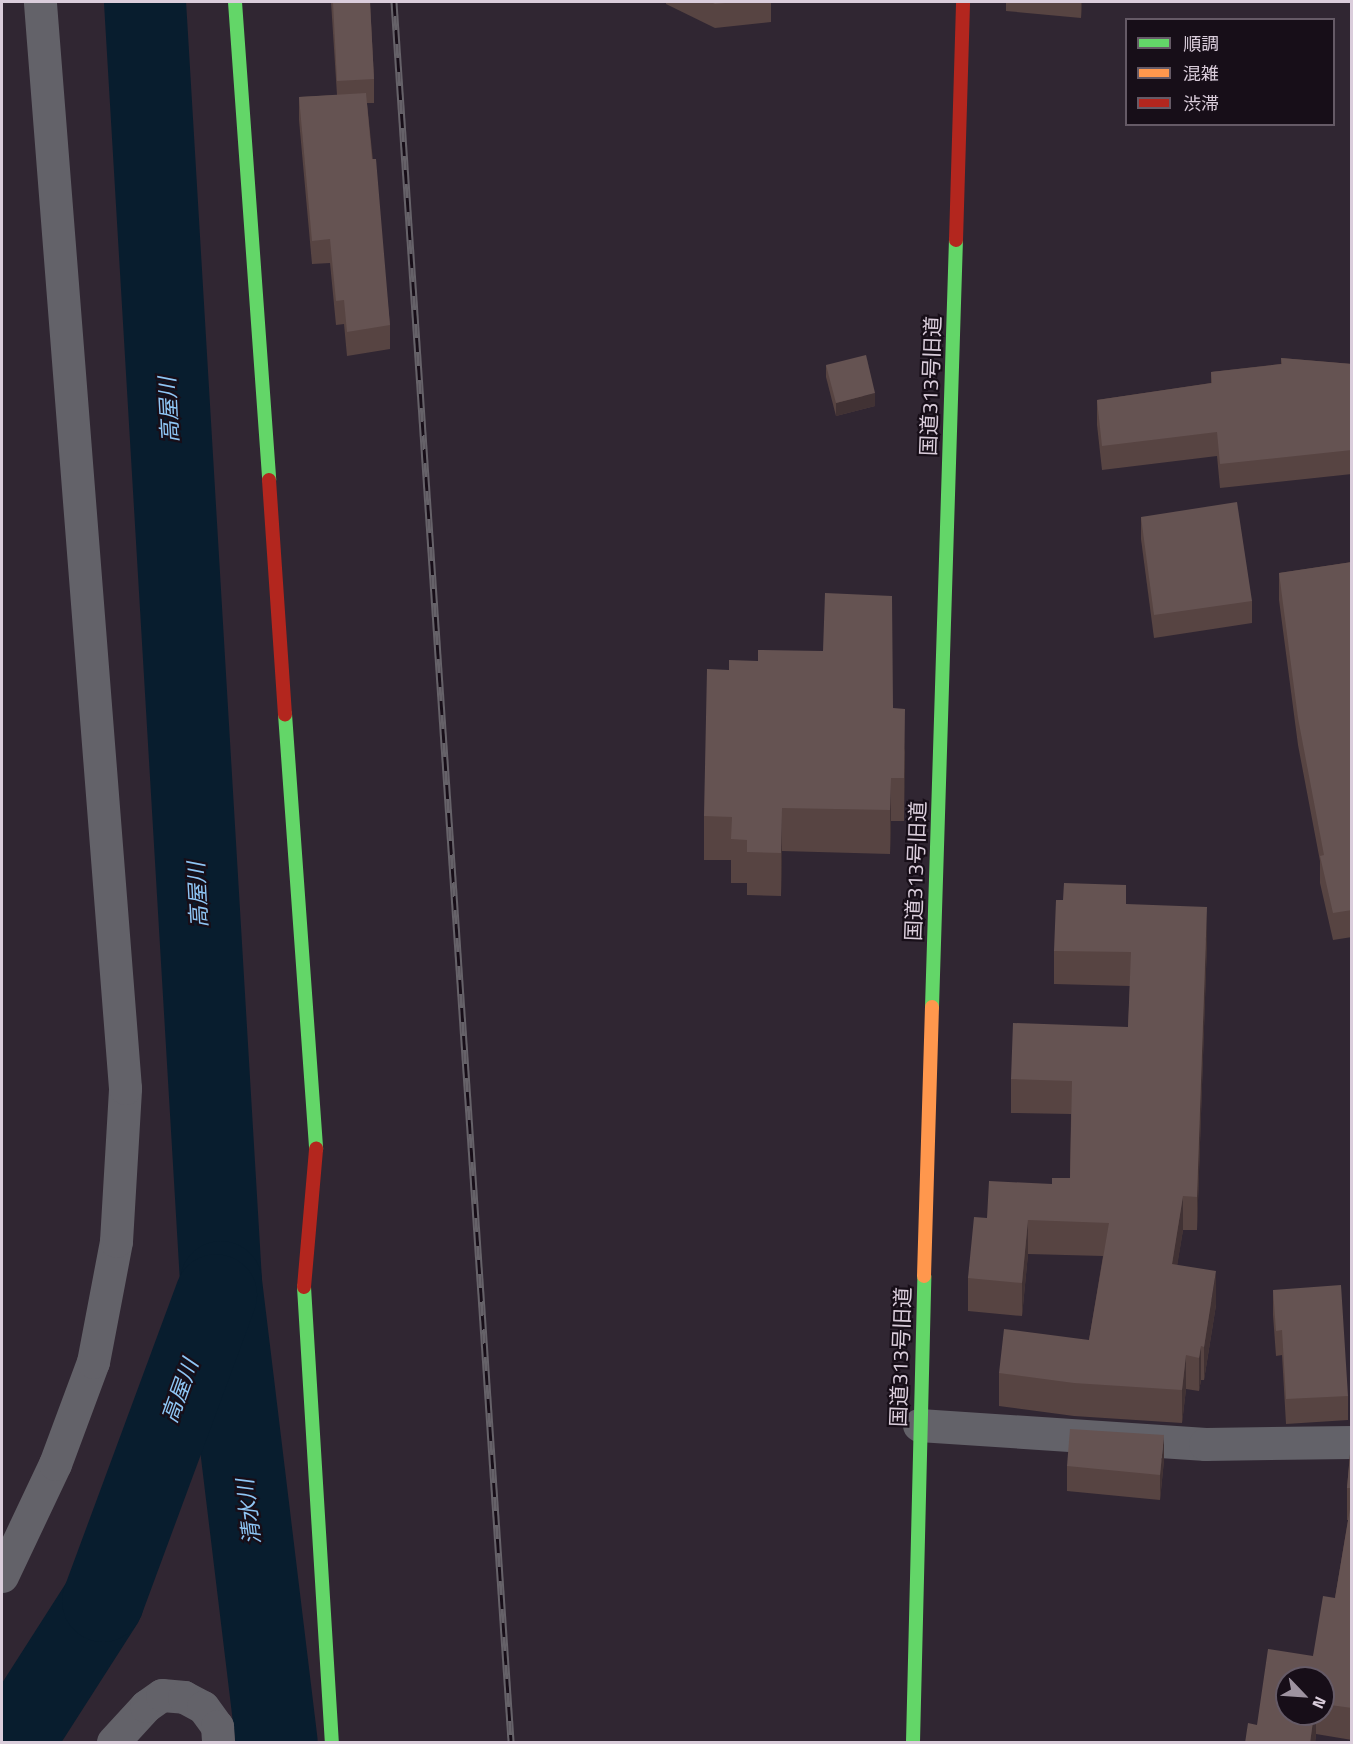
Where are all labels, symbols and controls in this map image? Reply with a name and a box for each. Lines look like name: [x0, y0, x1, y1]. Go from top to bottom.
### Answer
legend: [1125, 18, 1335, 126]
text: 順調: [1183, 30, 1219, 57]
text: 混雑: [1183, 60, 1219, 87]
text: 渋滞: [1183, 90, 1219, 117]
street label: 国道313号旧道: [915, 315, 945, 457]
water label: 高屋川: [154, 376, 184, 444]
street label: 国道313号旧道: [900, 800, 930, 942]
water label: 高屋川: [183, 861, 213, 929]
street label: 国道313号旧道: [885, 1286, 915, 1428]
water label: 高屋川: [156, 1355, 204, 1427]
water label: 清水川: [232, 1478, 266, 1546]
north arrow: [1275, 1666, 1335, 1726]
text: N: [1306, 1693, 1333, 1713]

